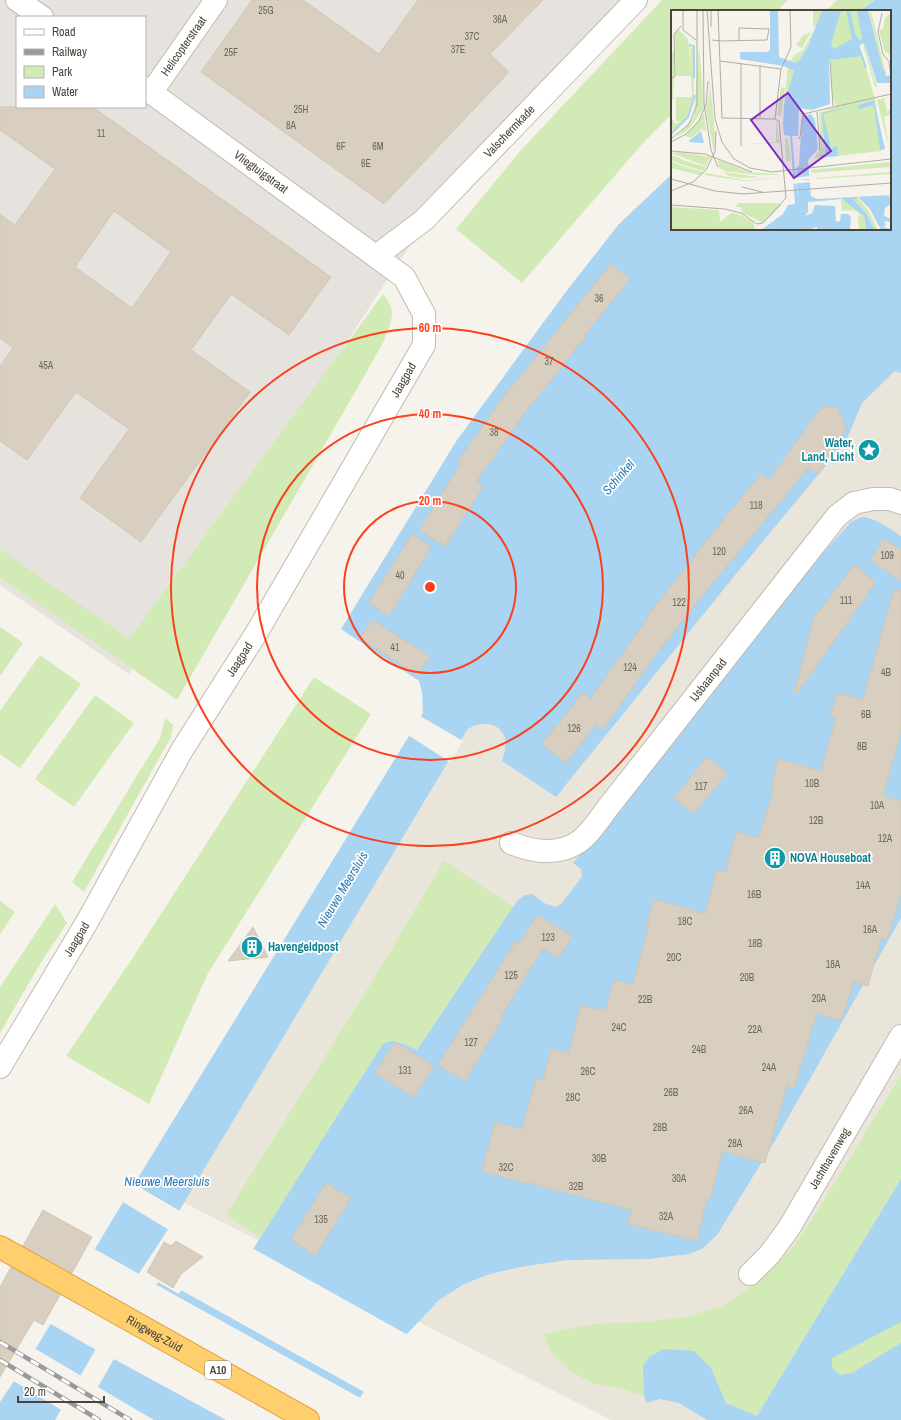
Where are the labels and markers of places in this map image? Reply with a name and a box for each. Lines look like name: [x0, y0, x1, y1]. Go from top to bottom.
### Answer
place label: Water, Land, Licht: [802, 435, 855, 465]
place icon: Water, Land, Licht: [856, 437, 882, 463]
centre of rings: [423, 580, 437, 594]
building icon: NOVA Houseboat: [762, 845, 788, 871]
place label: NOVA Houseboat: [790, 850, 872, 866]
building icon: Havengeldpost: [239, 934, 265, 960]
place label: Havengeldpost: [268, 939, 339, 955]

